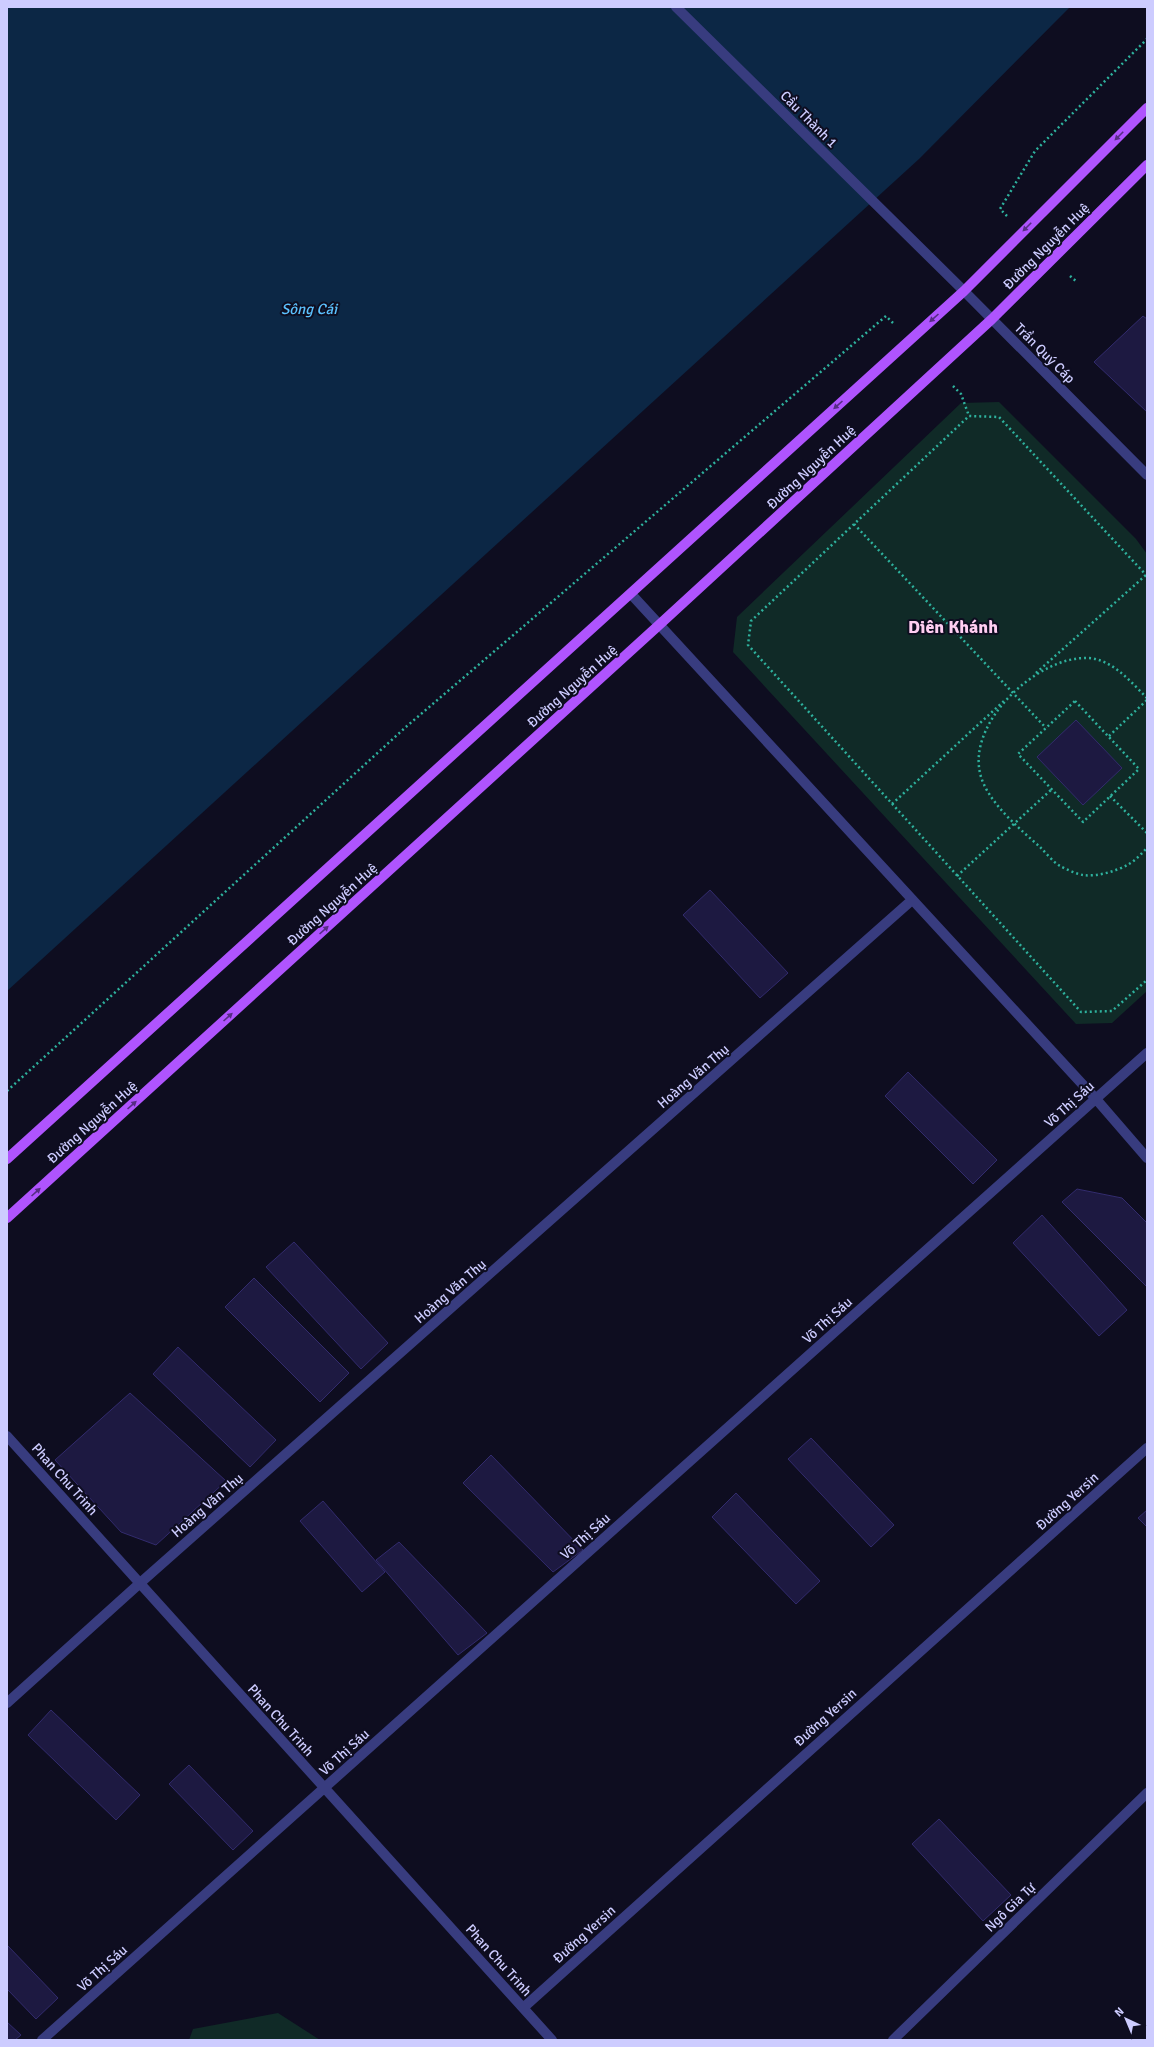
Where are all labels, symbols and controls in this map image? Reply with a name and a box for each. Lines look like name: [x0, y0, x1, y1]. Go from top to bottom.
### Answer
street label: Cầu Thành 1: [777, 87, 841, 151]
one-way arrow: [1114, 131, 1124, 140]
street label: Đường Nguyễn Huệ: [1000, 200, 1093, 293]
one-way arrow: [1022, 222, 1032, 232]
water label: Sông Cái: [281, 300, 339, 318]
one-way arrow: [929, 313, 939, 323]
street label: Trần Quý Cáp: [1011, 320, 1078, 387]
one-way arrow: [833, 401, 843, 410]
street label: Đường Nguyễn Huệ: [763, 422, 859, 513]
district label: Diên Khánh: [908, 616, 998, 638]
street label: Đường Nguyễn Huệ: [524, 642, 621, 731]
street label: Đường Nguyễn Huệ: [284, 860, 381, 949]
one-way arrow: [319, 925, 330, 934]
one-way arrow: [223, 1012, 233, 1022]
street label: Hoàng Văn Thụ: [654, 1041, 733, 1112]
street label: Võ Thị Sáu: [1041, 1077, 1098, 1131]
street label: Đường Nguyễn Huệ: [44, 1078, 141, 1167]
one-way arrow: [127, 1100, 137, 1109]
one-way arrow: [31, 1187, 41, 1197]
street label: Hoàng Văn Thụ: [411, 1256, 490, 1327]
street label: Võ Thị Sáu: [799, 1293, 856, 1347]
street label: Phan Chu Trinh: [28, 1440, 101, 1519]
street label: Đường Yersin: [1033, 1469, 1102, 1534]
street label: Hoàng Văn Thụ: [168, 1470, 247, 1541]
street label: Võ Thị Sáu: [557, 1509, 614, 1563]
street label: Phan Chu Trinh: [244, 1681, 317, 1760]
street label: Đường Yersin: [791, 1685, 860, 1750]
street label: Võ Thị Sáu: [316, 1725, 373, 1779]
street label: Ngô Gia Tự: [981, 1878, 1040, 1936]
street label: Đường Yersin: [550, 1902, 619, 1967]
street label: Phan Chu Trinh: [462, 1921, 535, 2000]
street label: Võ Thị Sáu: [74, 1941, 131, 1995]
north arrow: [1106, 1999, 1146, 2039]
text: N: [1112, 2005, 1127, 2020]

